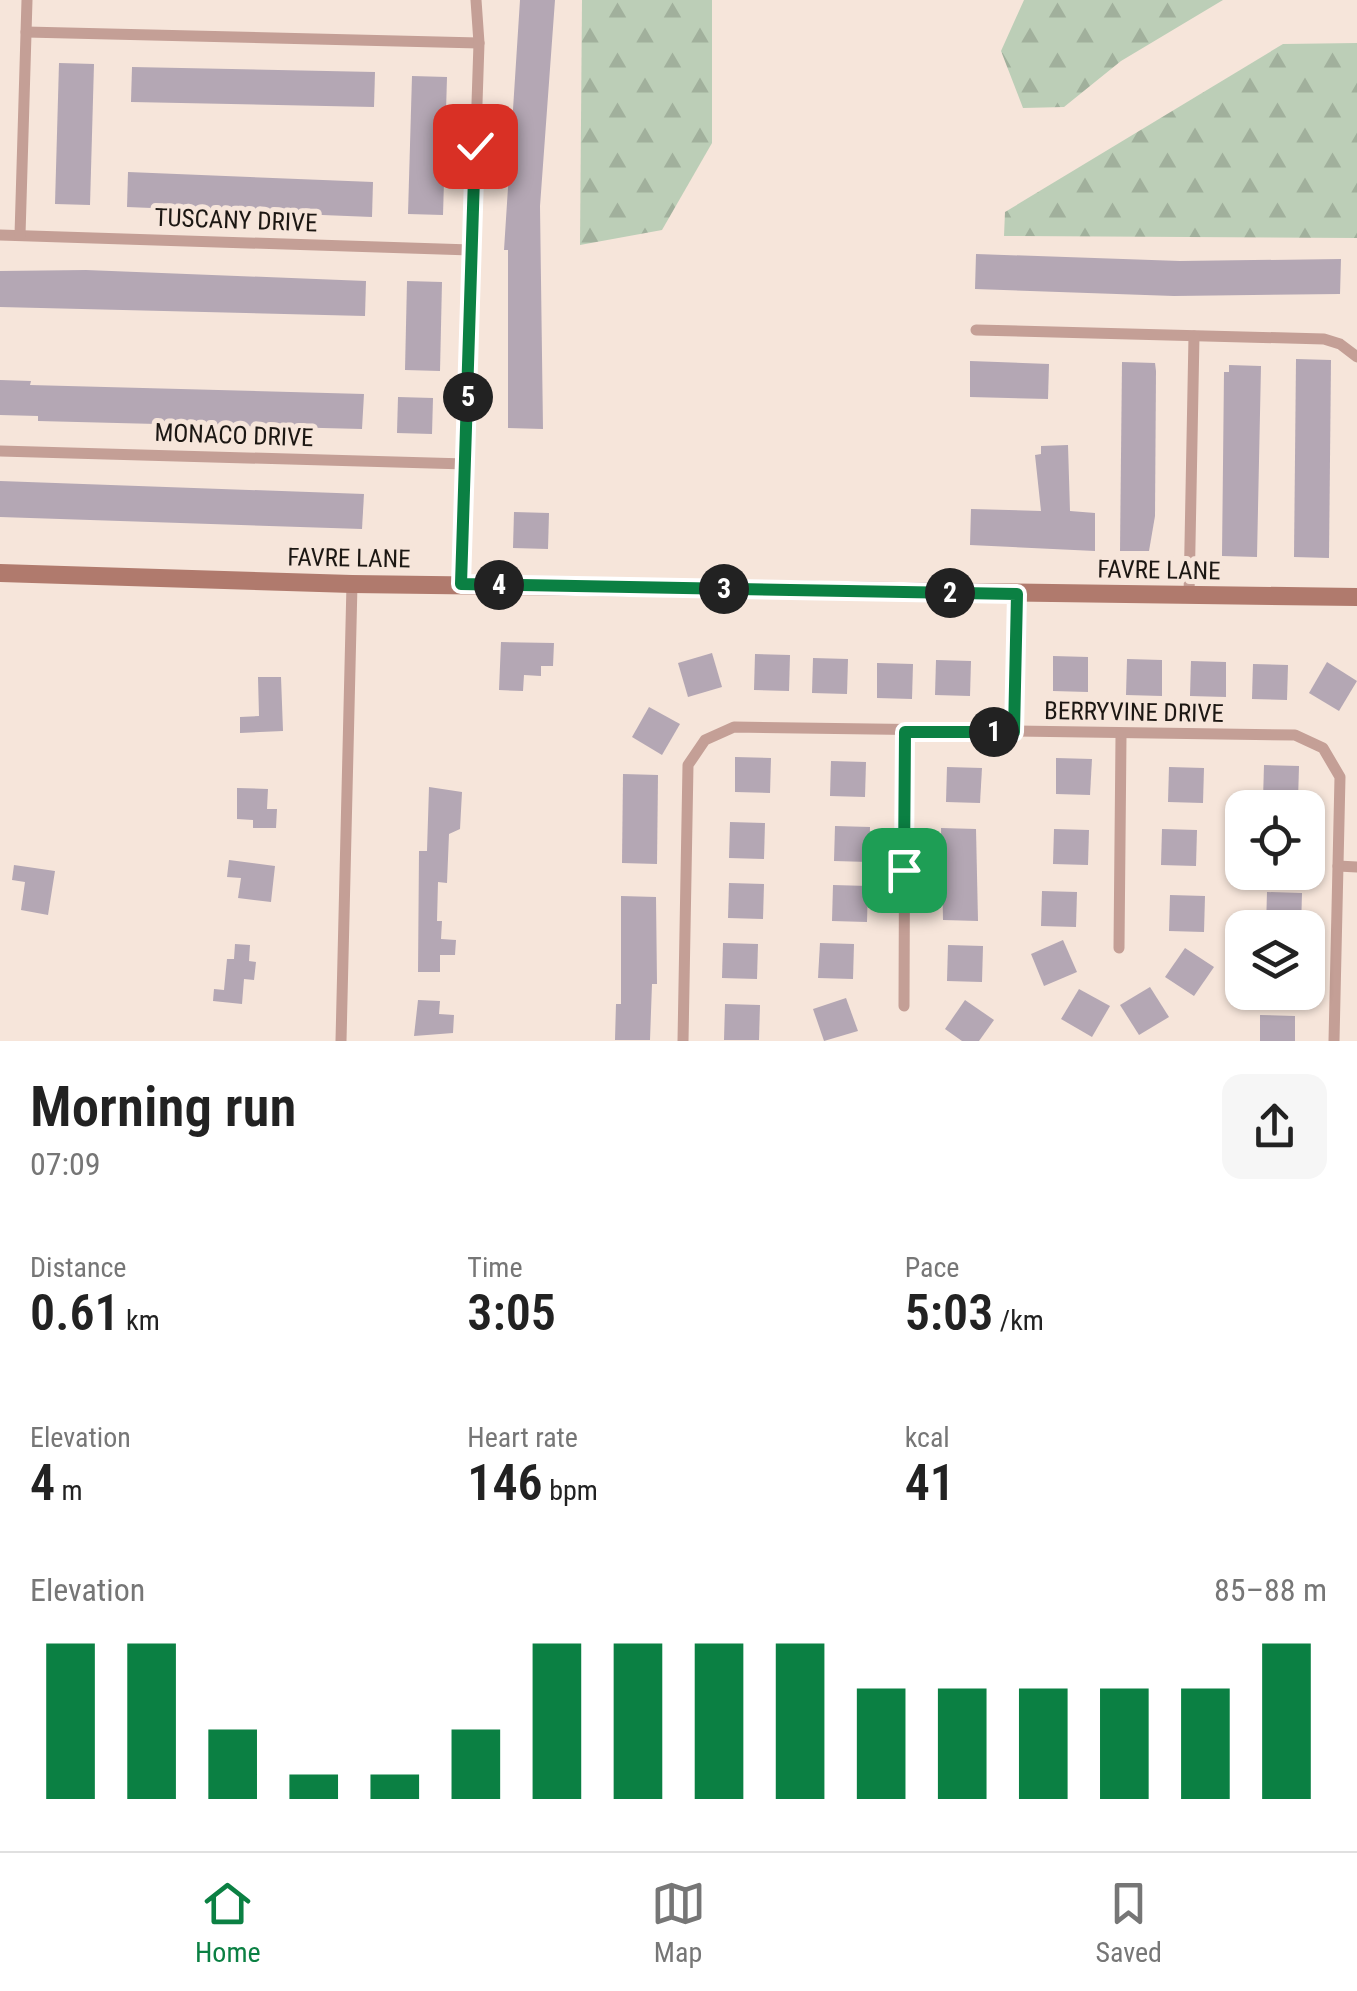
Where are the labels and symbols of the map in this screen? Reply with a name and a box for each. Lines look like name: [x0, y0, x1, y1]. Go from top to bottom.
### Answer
pin: [433, 104, 518, 189]
street label: TUSCANY DRIVE: [154, 203, 318, 237]
pin: 5: [443, 372, 493, 422]
street label: MONACO DRIVE: [154, 418, 314, 452]
street label: FAVRE LANE: [287, 542, 411, 574]
street label: FAVRE LANE: [1097, 554, 1221, 586]
pin: 4: [474, 560, 524, 610]
pin: 3: [699, 564, 749, 614]
pin: 2: [925, 568, 975, 618]
street label: BERRYVINE DRIVE: [1044, 696, 1224, 728]
pin: 1: [969, 707, 1019, 757]
pin: [862, 828, 947, 913]

